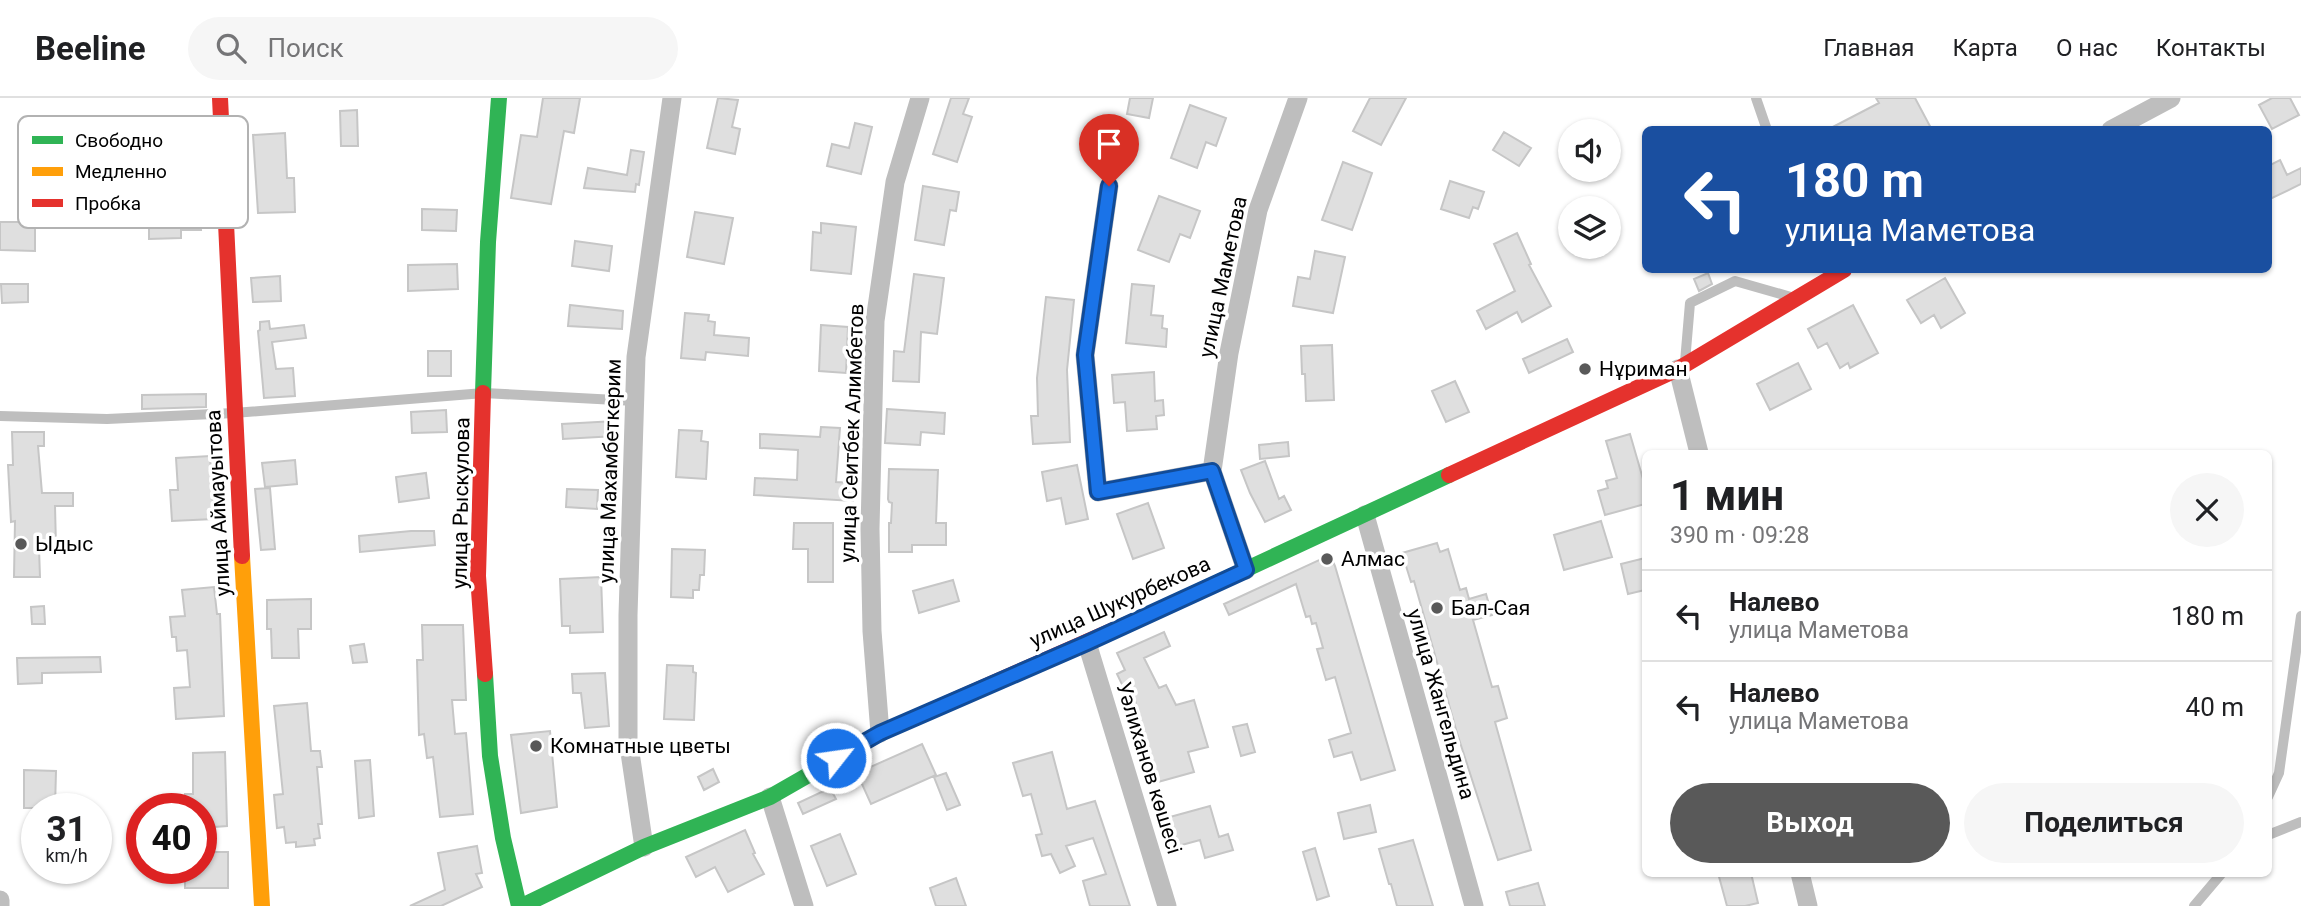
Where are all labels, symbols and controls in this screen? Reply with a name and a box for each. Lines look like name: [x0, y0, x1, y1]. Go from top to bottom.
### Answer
search box: [188, 17, 678, 80]
text: Beeline: [35, 29, 146, 68]
icon: search: [212, 29, 250, 67]
text: Поиск: [268, 33, 344, 63]
text: Главная: [1823, 34, 1914, 62]
text: Карта: [1952, 34, 2018, 62]
text: О нас: [2056, 34, 2118, 62]
text: Контакты: [2156, 34, 2266, 62]
pin: [1079, 114, 1139, 186]
legend: [18, 116, 248, 228]
map controls: [1558, 119, 1621, 259]
button: sound: [1558, 119, 1621, 182]
icon: arrive: [1090, 125, 1128, 163]
text: Свободно: [75, 129, 163, 152]
text: 180 m: [1785, 152, 1924, 209]
icon: left: [1670, 154, 1761, 245]
text: Медленно: [75, 160, 167, 183]
text: Пробка: [75, 192, 141, 215]
street label: улица Маметова: [1194, 194, 1252, 360]
button: layers: [1558, 196, 1621, 259]
text: улица Маметова: [1785, 211, 2035, 249]
street label: улица Сеитбек Алимбетов: [835, 303, 869, 563]
place label: Нұриман: [1599, 357, 1688, 381]
street label: улица Махамбеткерим: [594, 358, 626, 584]
marker: Нұриман: [1577, 361, 1593, 377]
street label: улица Аймауытова: [201, 409, 235, 597]
street label: улица Рыскулова: [448, 417, 474, 589]
text: 1 мин: [1670, 471, 1784, 520]
button: close: [2170, 473, 2244, 547]
text: 390 m · 09:28: [1670, 522, 1809, 549]
place label: Ыдыс: [35, 532, 93, 556]
marker: Ыдыс: [13, 536, 29, 552]
place label: Алмас: [1341, 547, 1405, 571]
street label: улица Шукурбекова: [1026, 551, 1214, 653]
marker: Алмас: [1319, 551, 1335, 567]
text: Налево: [1729, 587, 1819, 617]
place label: Бал-Сая: [1451, 596, 1530, 620]
icon: left: [1670, 597, 1708, 635]
marker: Бал-Сая: [1429, 600, 1445, 616]
text: 180 m: [2171, 601, 2244, 631]
street label: улица Жангельдина: [1402, 606, 1480, 802]
text: улица Маметова: [1729, 617, 1909, 644]
text: Налево: [1729, 678, 1819, 708]
street label: Уәлиханов көшесі: [1111, 679, 1187, 857]
icon: left: [1670, 688, 1708, 726]
text: 40 m: [2186, 692, 2244, 722]
text: улица Маметова: [1729, 708, 1909, 735]
position arrow: [799, 721, 873, 795]
place label: Комнатные цветы: [550, 734, 731, 758]
marker: Комнатные цветы: [528, 738, 544, 754]
button: Выход: [1670, 783, 1950, 863]
button: Поделиться: [1964, 783, 2244, 863]
speed limit sign: 40: [126, 793, 217, 884]
text: 31: [46, 809, 87, 850]
text: km/h: [45, 845, 88, 866]

